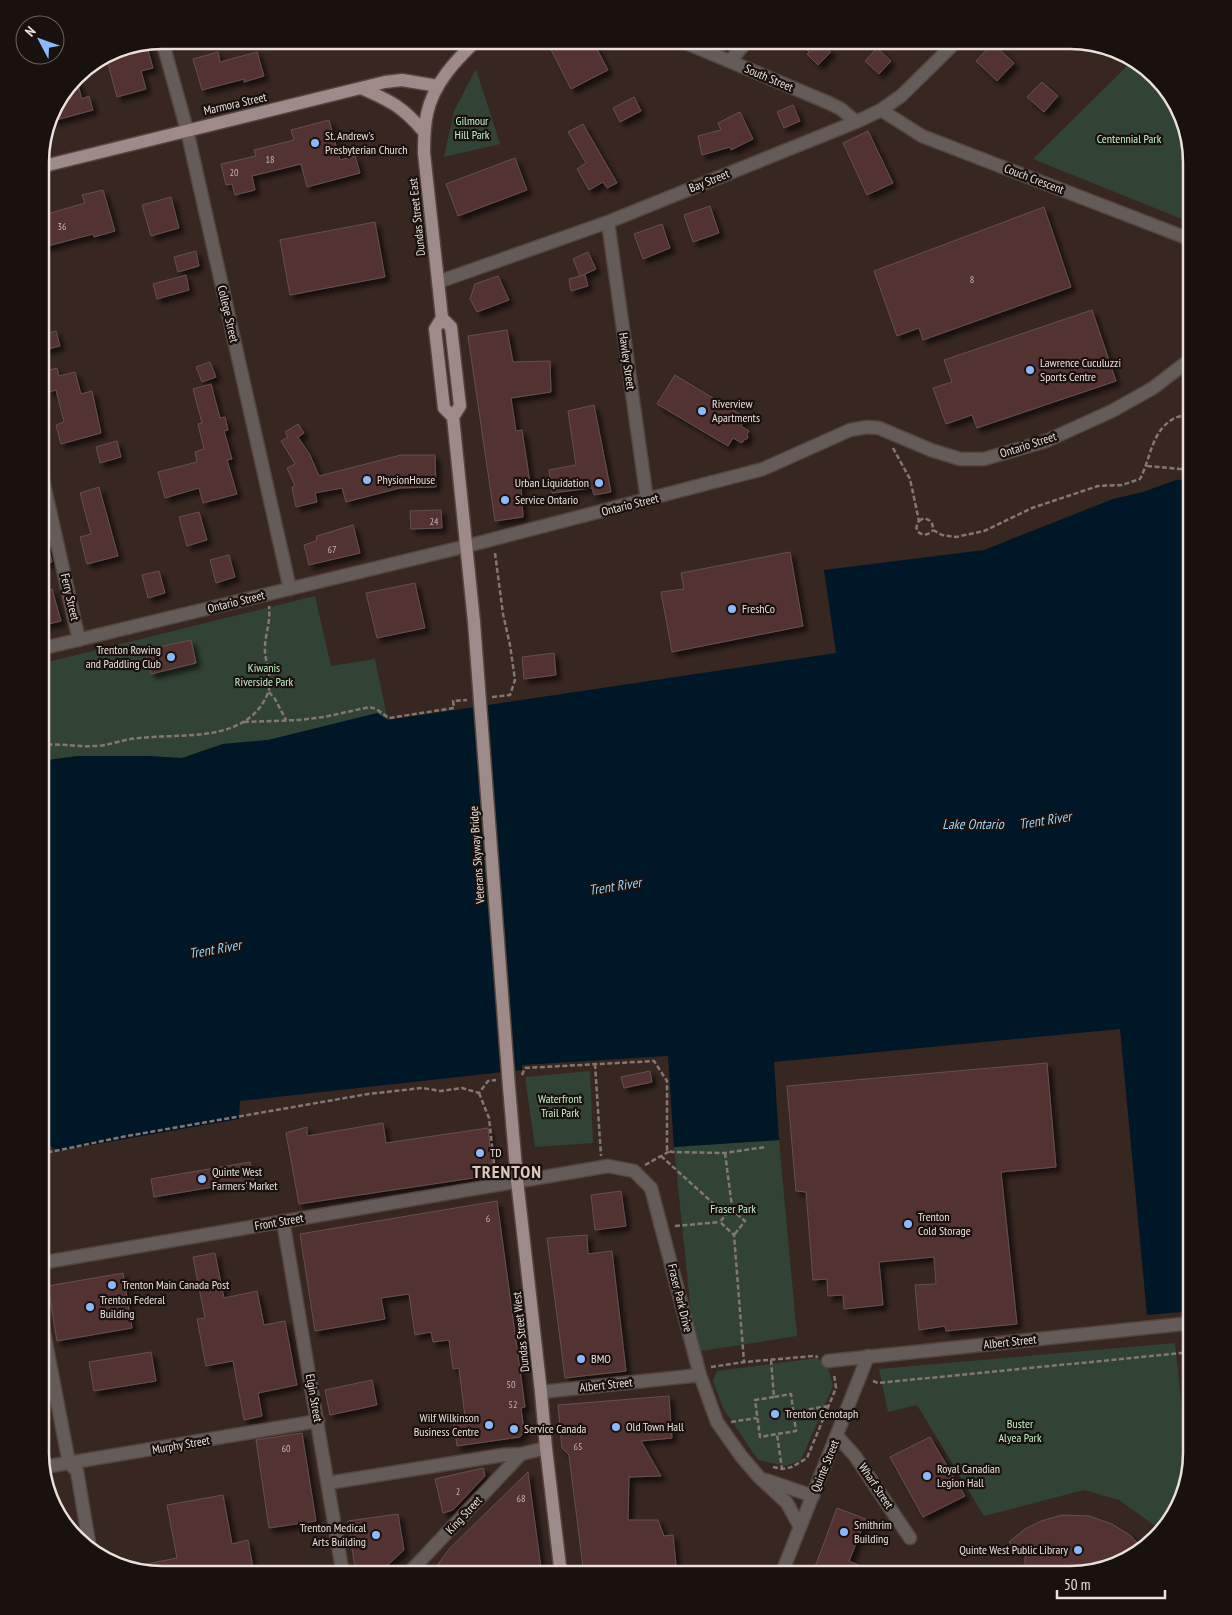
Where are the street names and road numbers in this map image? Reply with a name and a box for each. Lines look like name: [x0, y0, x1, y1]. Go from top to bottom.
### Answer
street label: South Street: [743, 61, 796, 95]
street label: Marmora Street: [202, 89, 269, 118]
street label: Couch Crescent: [1002, 160, 1067, 197]
street label: Bay Street: [687, 165, 732, 195]
street label: Dundas Street East: [405, 177, 428, 257]
street label: College Street: [215, 284, 243, 345]
street label: Hawley Street: [616, 331, 639, 391]
street label: Ontario Street: [998, 428, 1059, 461]
street label: Ontario Street: [600, 490, 661, 519]
street label: Ferry Street: [58, 572, 83, 623]
street label: Ontario Street: [206, 587, 267, 616]
street label: Veterans Skyway Bridge: [466, 806, 487, 905]
street label: Front Street: [253, 1210, 305, 1233]
street label: Fraser Park Drive: [665, 1262, 696, 1334]
street label: Dundas Street West: [509, 1291, 532, 1373]
street label: Albert Street: [983, 1331, 1038, 1352]
street label: Elgin Street: [303, 1373, 326, 1424]
street label: Albert Street: [579, 1374, 634, 1395]
street label: Murphy Street: [151, 1432, 212, 1457]
street label: Quinte Street: [807, 1437, 842, 1494]
street label: Wharf Street: [856, 1460, 898, 1512]
street label: King Street: [442, 1492, 485, 1537]

